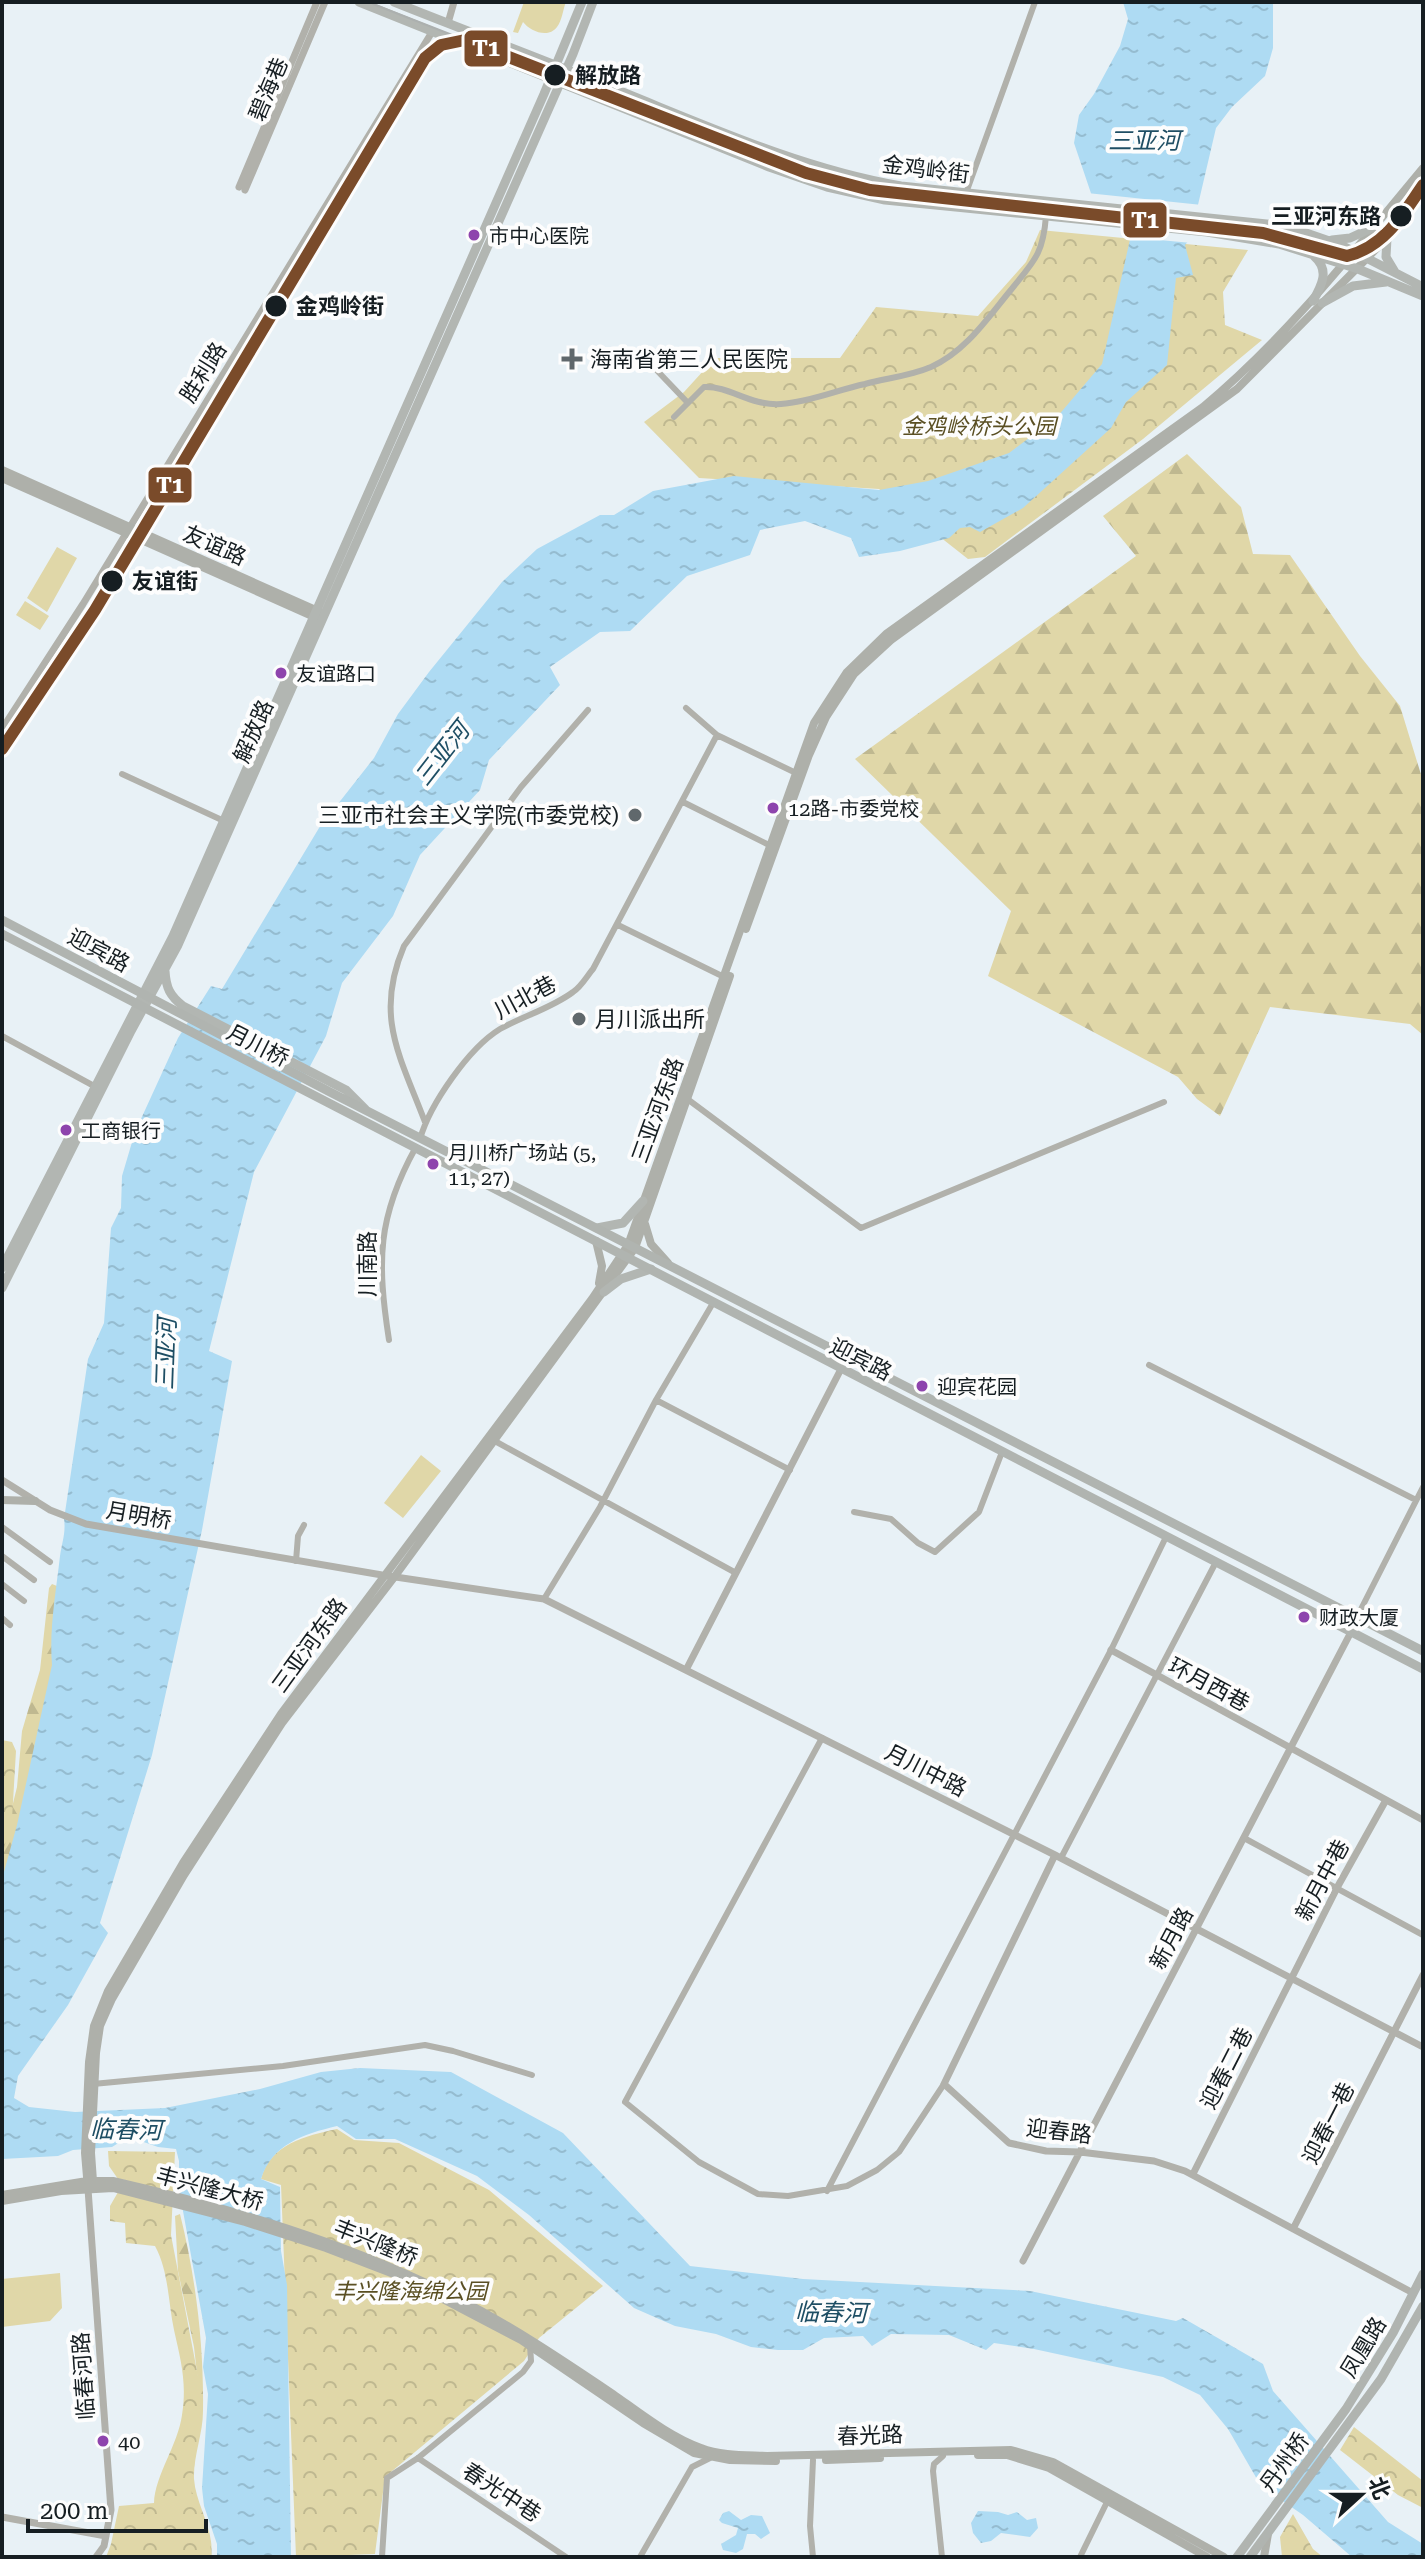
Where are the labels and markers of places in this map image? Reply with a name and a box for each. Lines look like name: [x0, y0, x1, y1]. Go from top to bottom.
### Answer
marker: 解放路: [542, 62, 568, 88]
place label: 解放路: [575, 63, 641, 88]
marker: 三亚河东路: [1388, 203, 1414, 229]
place label: 三亚河东路: [1271, 204, 1381, 229]
place label: 市中心医院: [489, 224, 589, 248]
marker: 市中心医院: [466, 227, 482, 243]
marker: 金鸡岭街: [263, 293, 289, 319]
place label: 金鸡岭街: [296, 294, 384, 319]
place label: 海南省第三人民医院: [590, 347, 788, 372]
marker: 海南省第三人民医院: [561, 348, 583, 370]
marker: 友谊街: [99, 568, 125, 594]
place label: 友谊街: [132, 569, 198, 594]
place label: 友谊路口: [296, 662, 376, 686]
marker: 友谊路口: [273, 665, 289, 681]
place label: 12路-市委党校: [788, 797, 919, 821]
marker: 12路-市委党校: [765, 800, 781, 816]
place label: 三亚市社会主义学院(市委党校): [319, 803, 619, 828]
marker: 三亚市社会主义学院(市委党校): [626, 806, 644, 824]
place label: 月川派出所: [595, 1007, 705, 1032]
marker: 月川派出所: [570, 1010, 588, 1028]
place label: 工商银行: [81, 1119, 161, 1143]
marker: 工商银行: [58, 1122, 74, 1138]
place label: 月川桥广场站 (5, 11, 27): [448, 1141, 596, 1190]
marker: 月川桥广场站 (5, 11, 27): [425, 1156, 441, 1172]
place label: 迎宾花园: [937, 1375, 1017, 1399]
marker: 迎宾花园: [914, 1378, 930, 1394]
place label: 财政大厦: [1319, 1606, 1399, 1630]
marker: 财政大厦: [1296, 1609, 1312, 1625]
place label: 40: [118, 2430, 140, 2454]
marker: 40: [95, 2433, 111, 2449]

